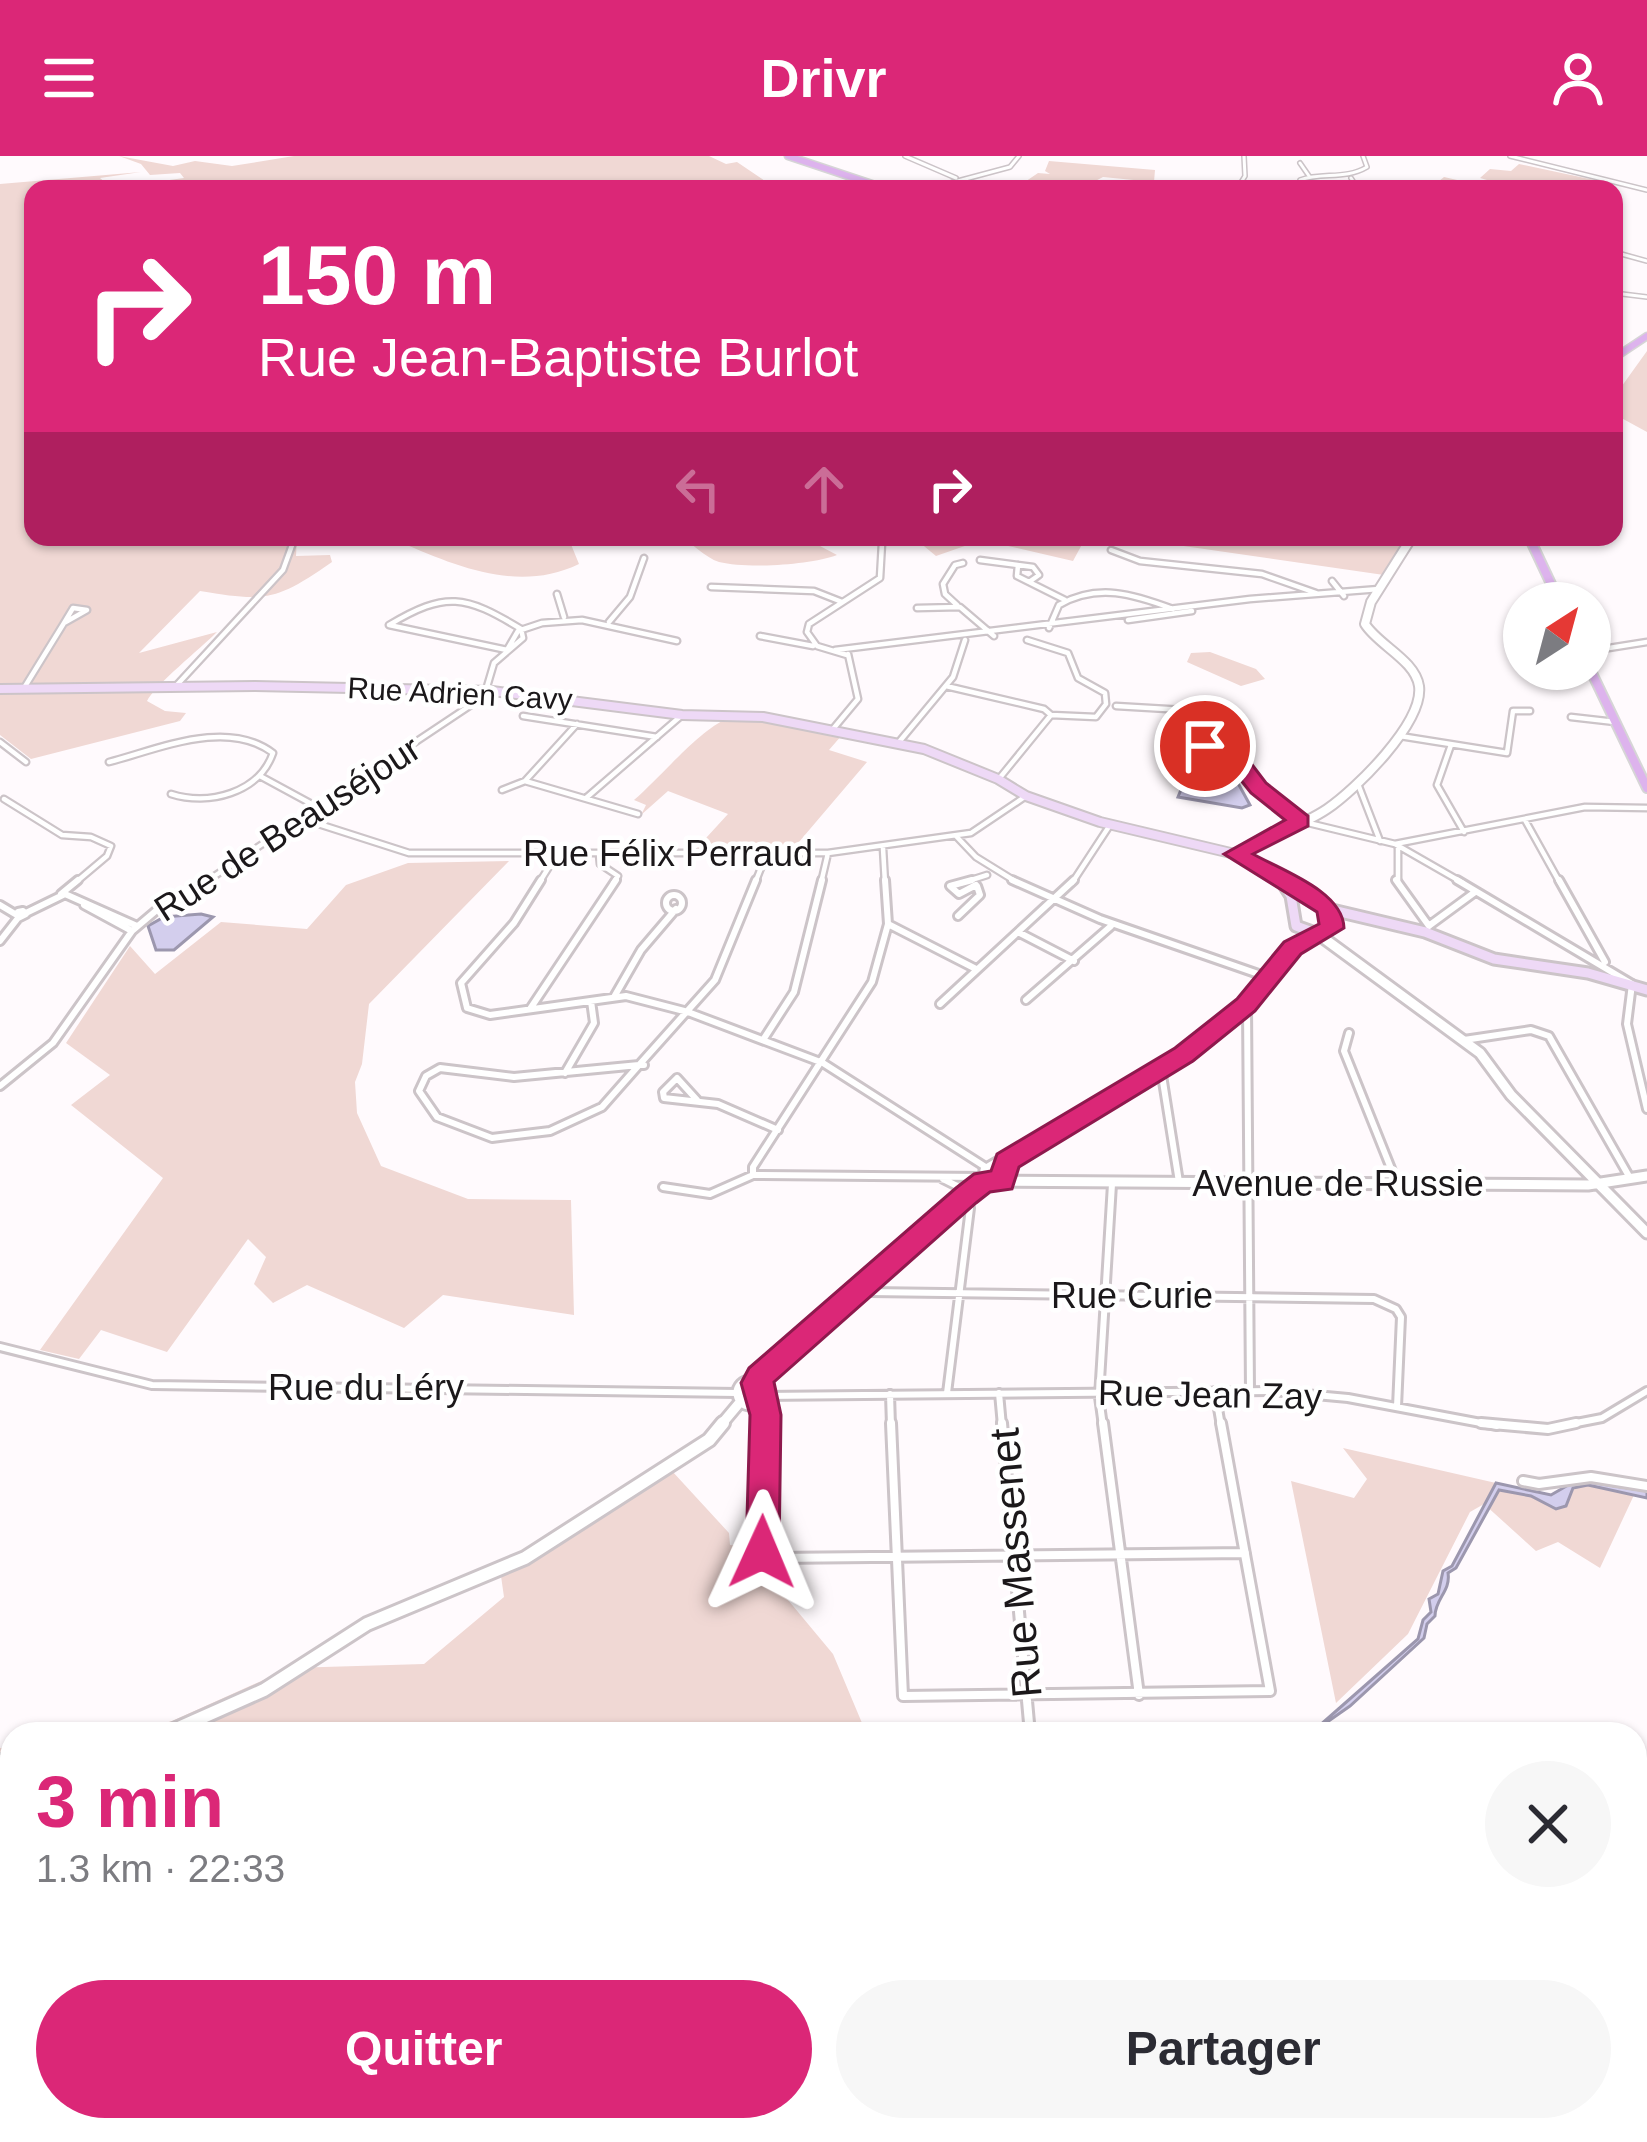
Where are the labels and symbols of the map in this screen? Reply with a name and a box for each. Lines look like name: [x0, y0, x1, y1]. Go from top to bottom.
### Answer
north arrow: [1503, 582, 1611, 690]
street label: Rue Adrien Cavy: [347, 671, 573, 716]
pin: [1154, 695, 1256, 797]
street label: Rue de Beauséjour: [147, 727, 428, 930]
street label: Rue Félix Perraud: [523, 833, 813, 874]
street label: Avenue de Russie: [1192, 1163, 1484, 1204]
street label: Rue Curie: [1051, 1275, 1213, 1316]
street label: Rue du Léry: [268, 1367, 464, 1408]
street label: Rue Jean Zay: [1098, 1372, 1322, 1417]
street label: Rue Massenet: [980, 1426, 1051, 1700]
position arrow: [699, 1489, 825, 1615]

